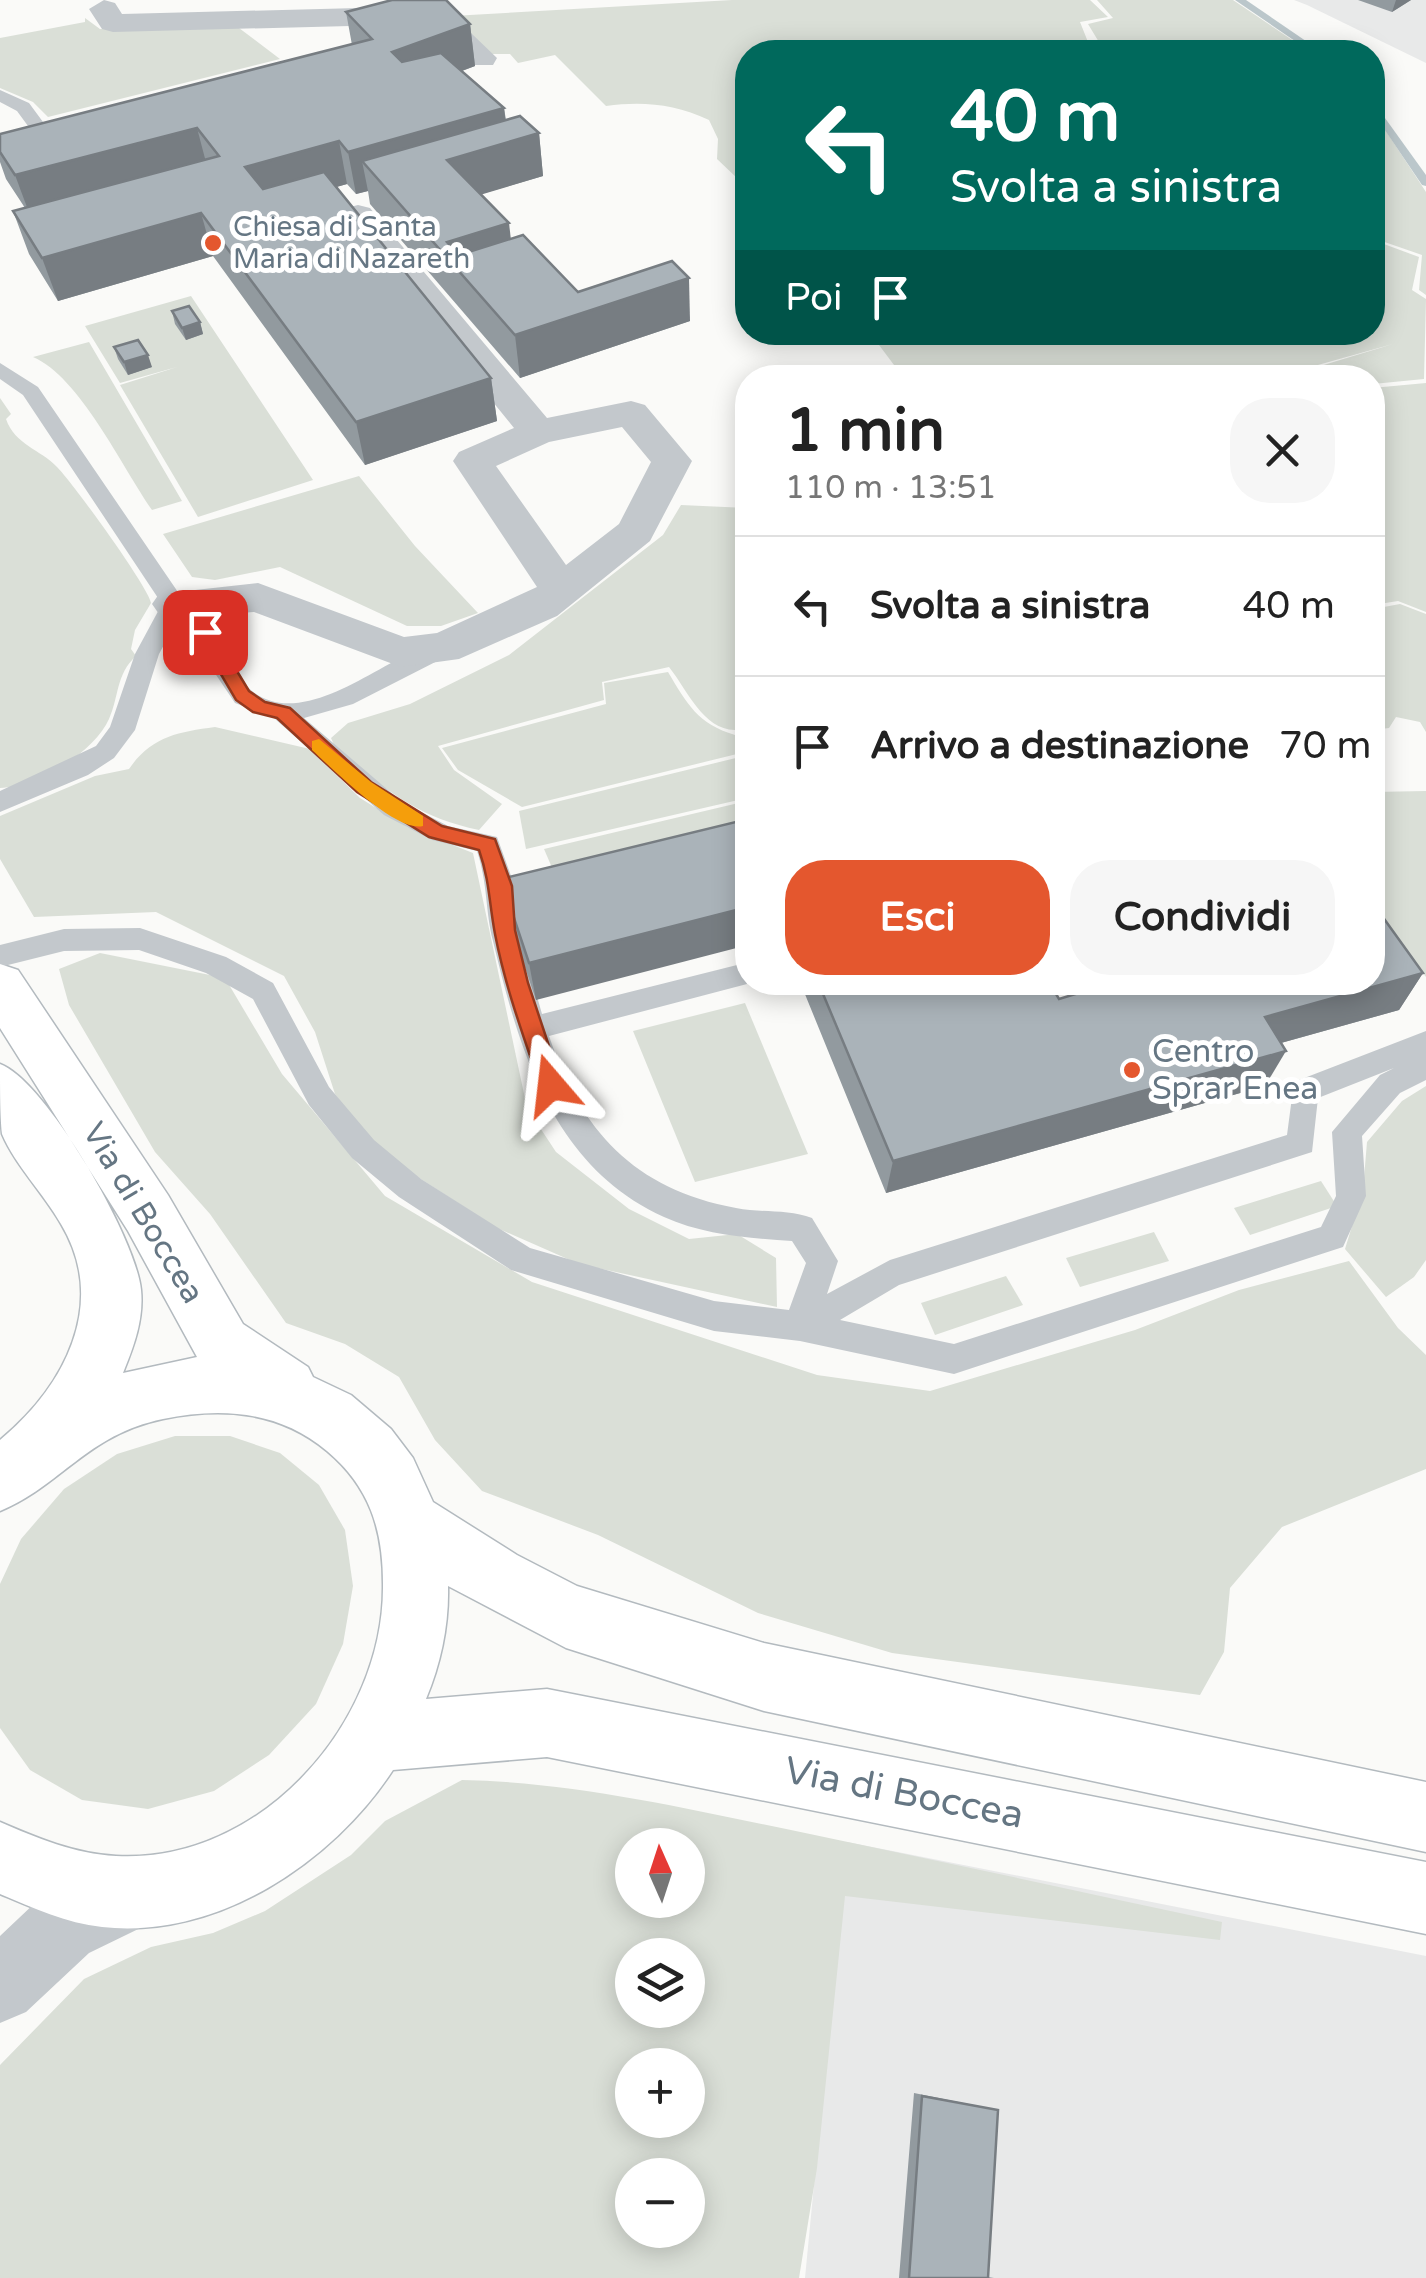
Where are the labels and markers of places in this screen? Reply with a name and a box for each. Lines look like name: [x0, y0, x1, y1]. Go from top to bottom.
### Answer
place label: Chiesa di Santa Maria di Nazareth: [233, 210, 470, 276]
marker: Chiesa di Santa Maria di Nazareth: [202, 232, 224, 254]
pin: [163, 590, 248, 675]
place label: Centro Sprar Enea: [1152, 1033, 1318, 1108]
marker: Centro Sprar Enea: [1121, 1059, 1143, 1081]

